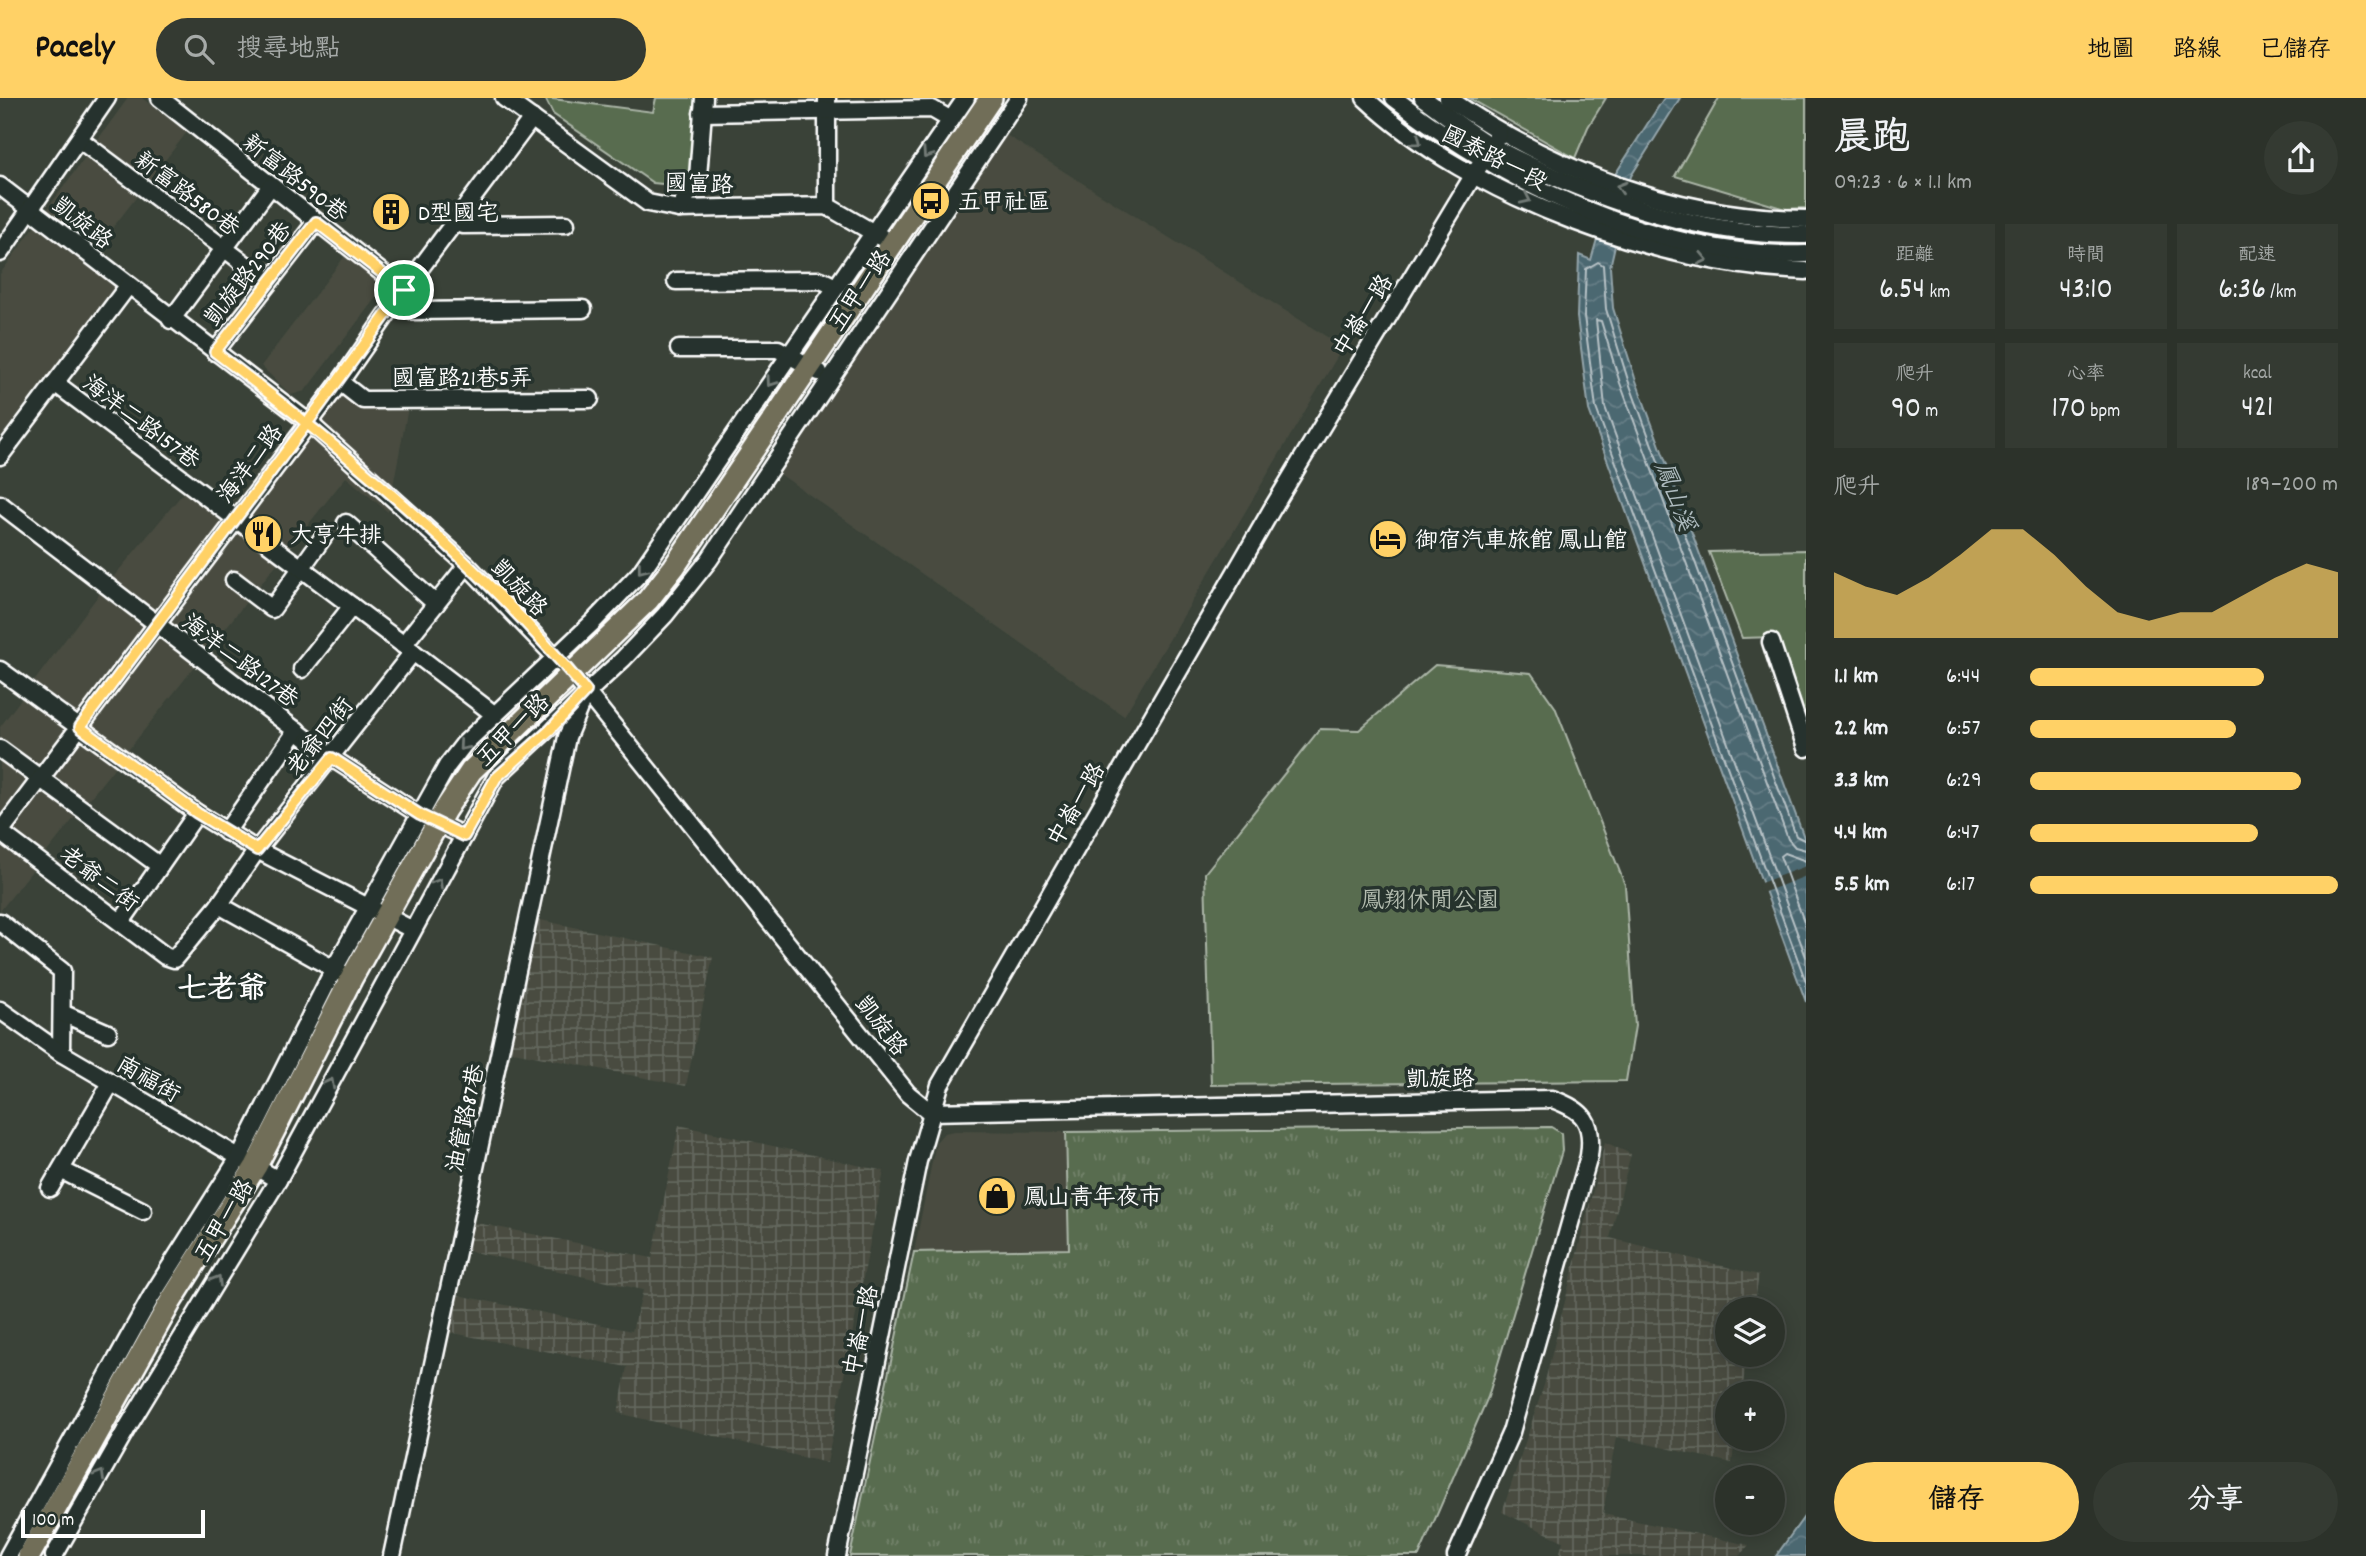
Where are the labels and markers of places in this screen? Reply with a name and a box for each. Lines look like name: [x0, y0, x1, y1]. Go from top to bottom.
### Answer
bus stop icon: 五甲社區: [910, 180, 952, 222]
place label: 五甲社區: [958, 188, 1050, 221]
building icon: D型國宅: [370, 191, 412, 233]
place label: D型國宅: [418, 199, 499, 232]
pin: [374, 260, 434, 320]
restaurant icon: 大亨牛排: [242, 513, 284, 555]
hotel icon: 御宿汽車旅館 鳳山館: [1367, 518, 1409, 560]
place label: 大亨牛排: [290, 521, 382, 554]
place label: 御宿汽車旅館 鳳山館: [1415, 526, 1627, 559]
shop icon: 鳳山青年夜市: [976, 1175, 1018, 1217]
place label: 鳳山青年夜市: [1024, 1183, 1162, 1216]

